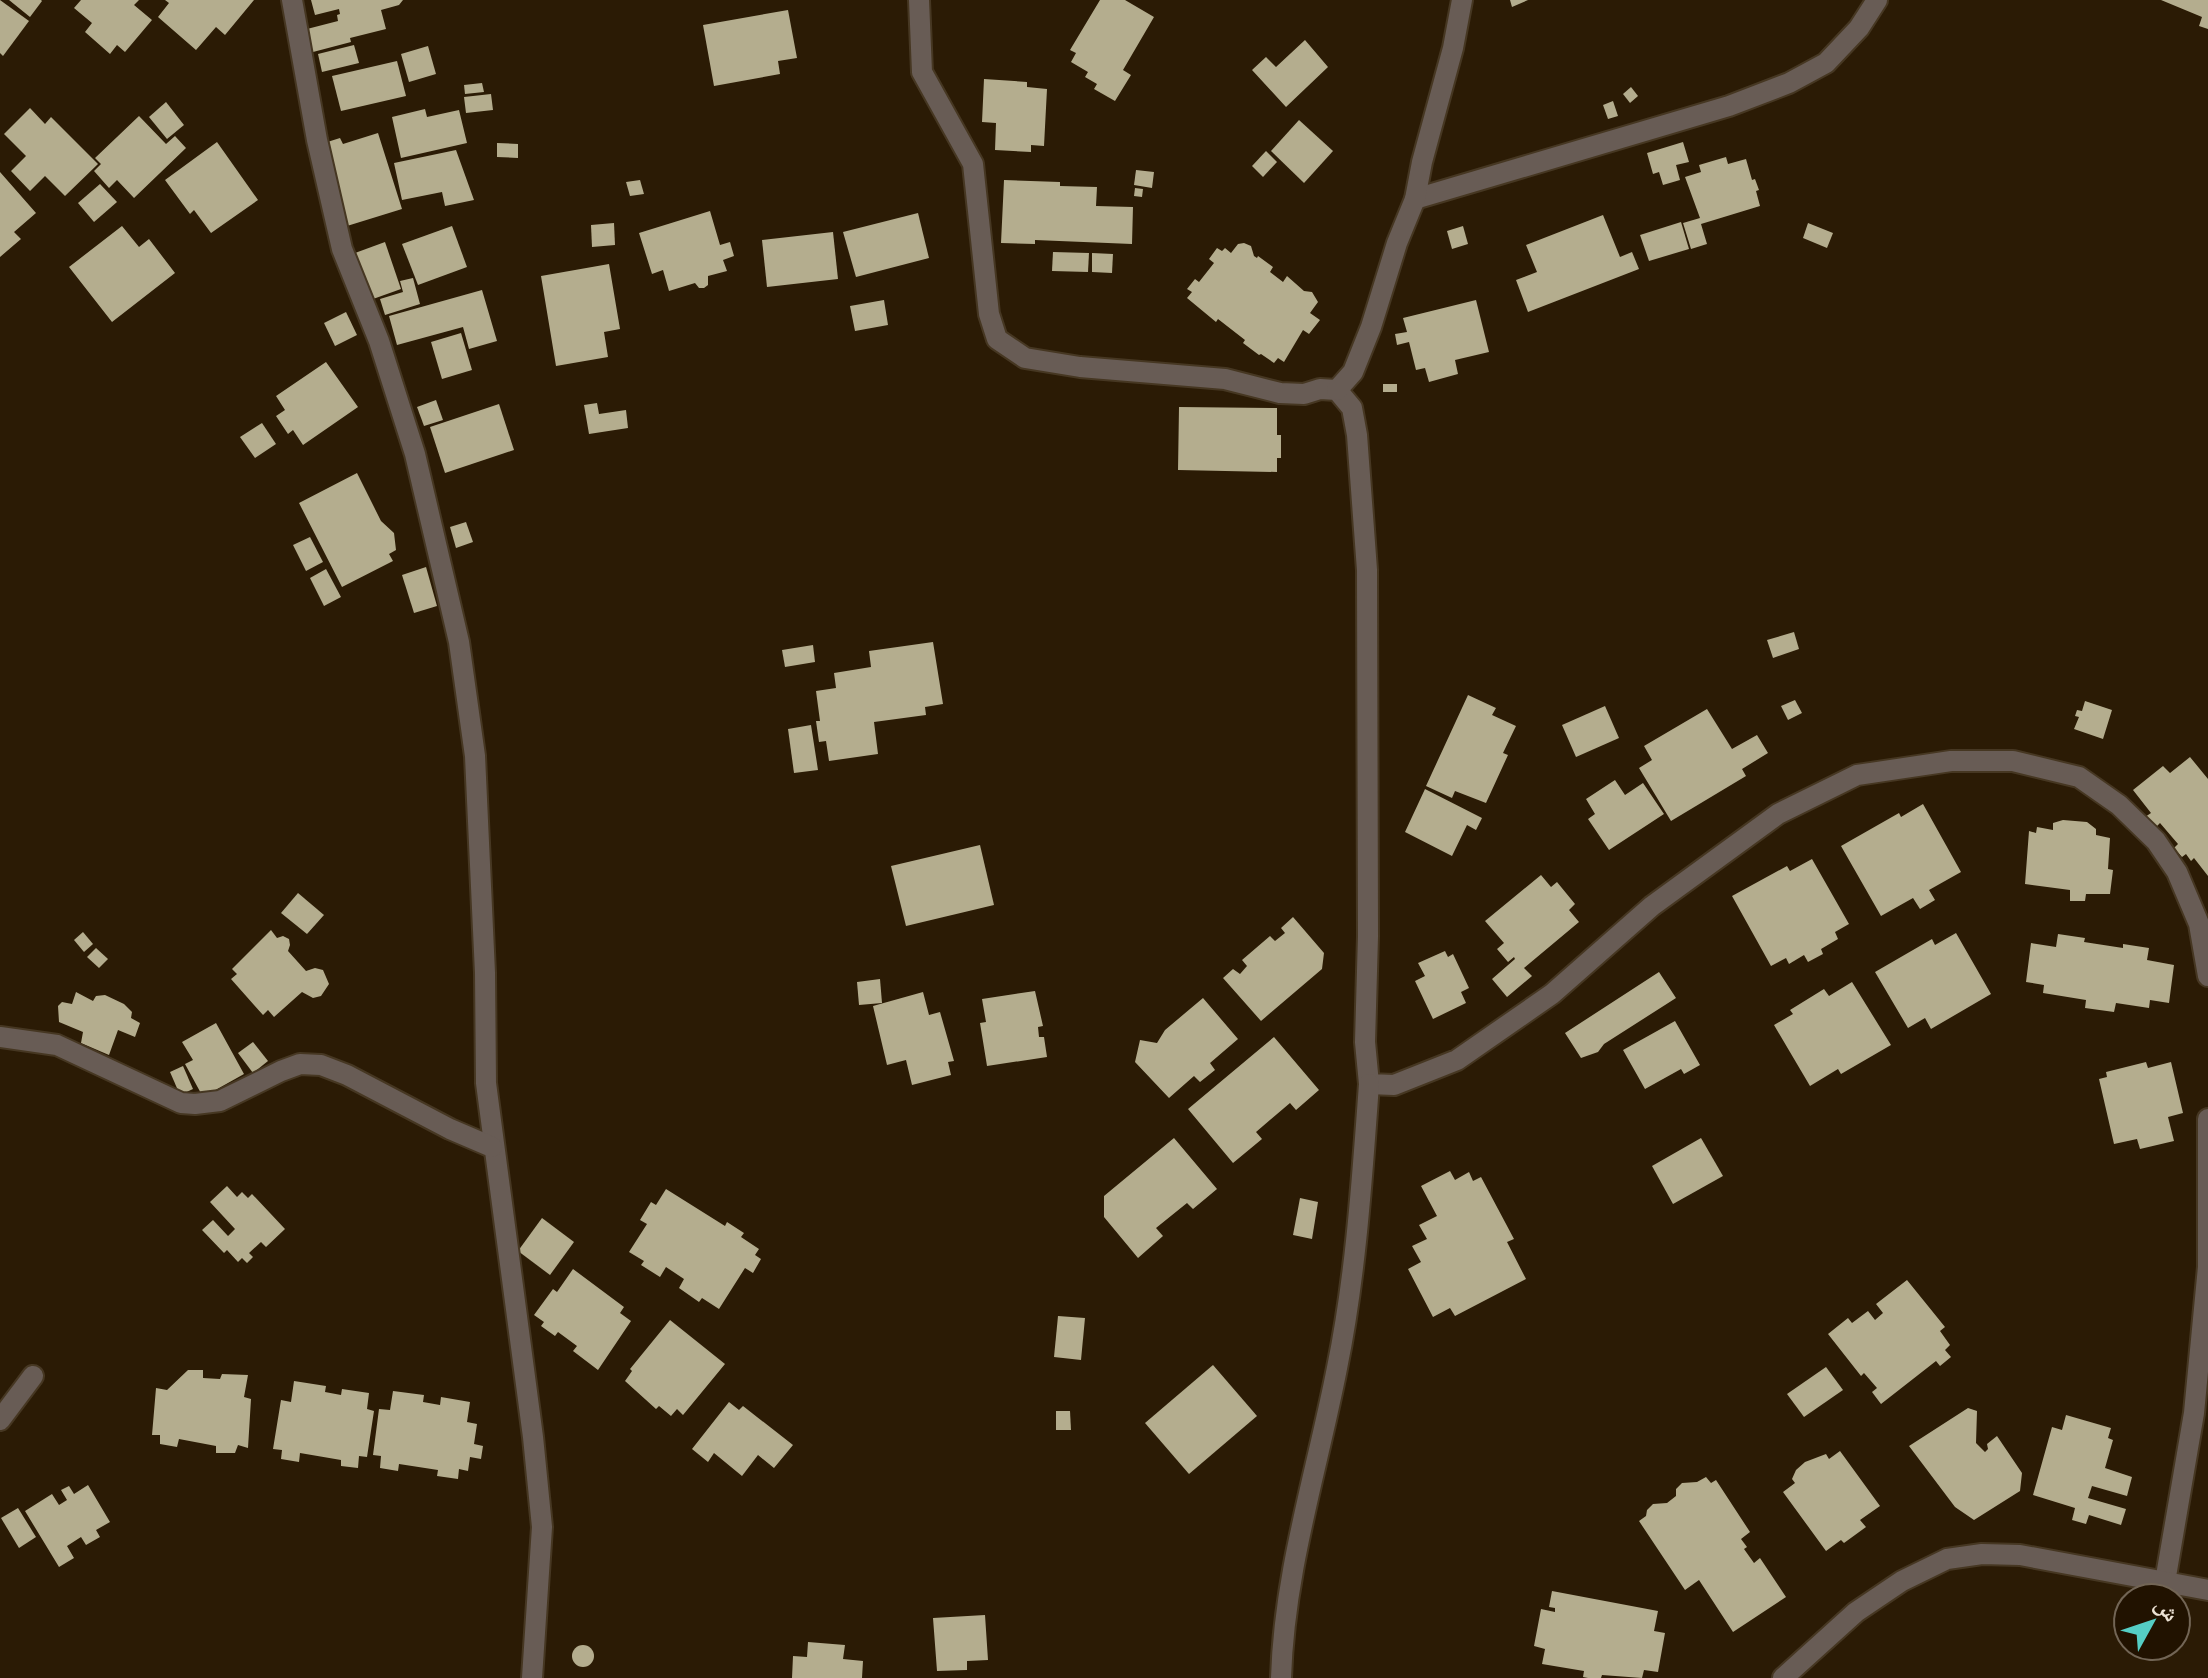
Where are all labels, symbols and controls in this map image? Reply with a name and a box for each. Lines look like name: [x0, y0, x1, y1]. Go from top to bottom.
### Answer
north arrow: [2112, 1582, 2192, 1662]
text: ش: [2149, 1592, 2185, 1627]

